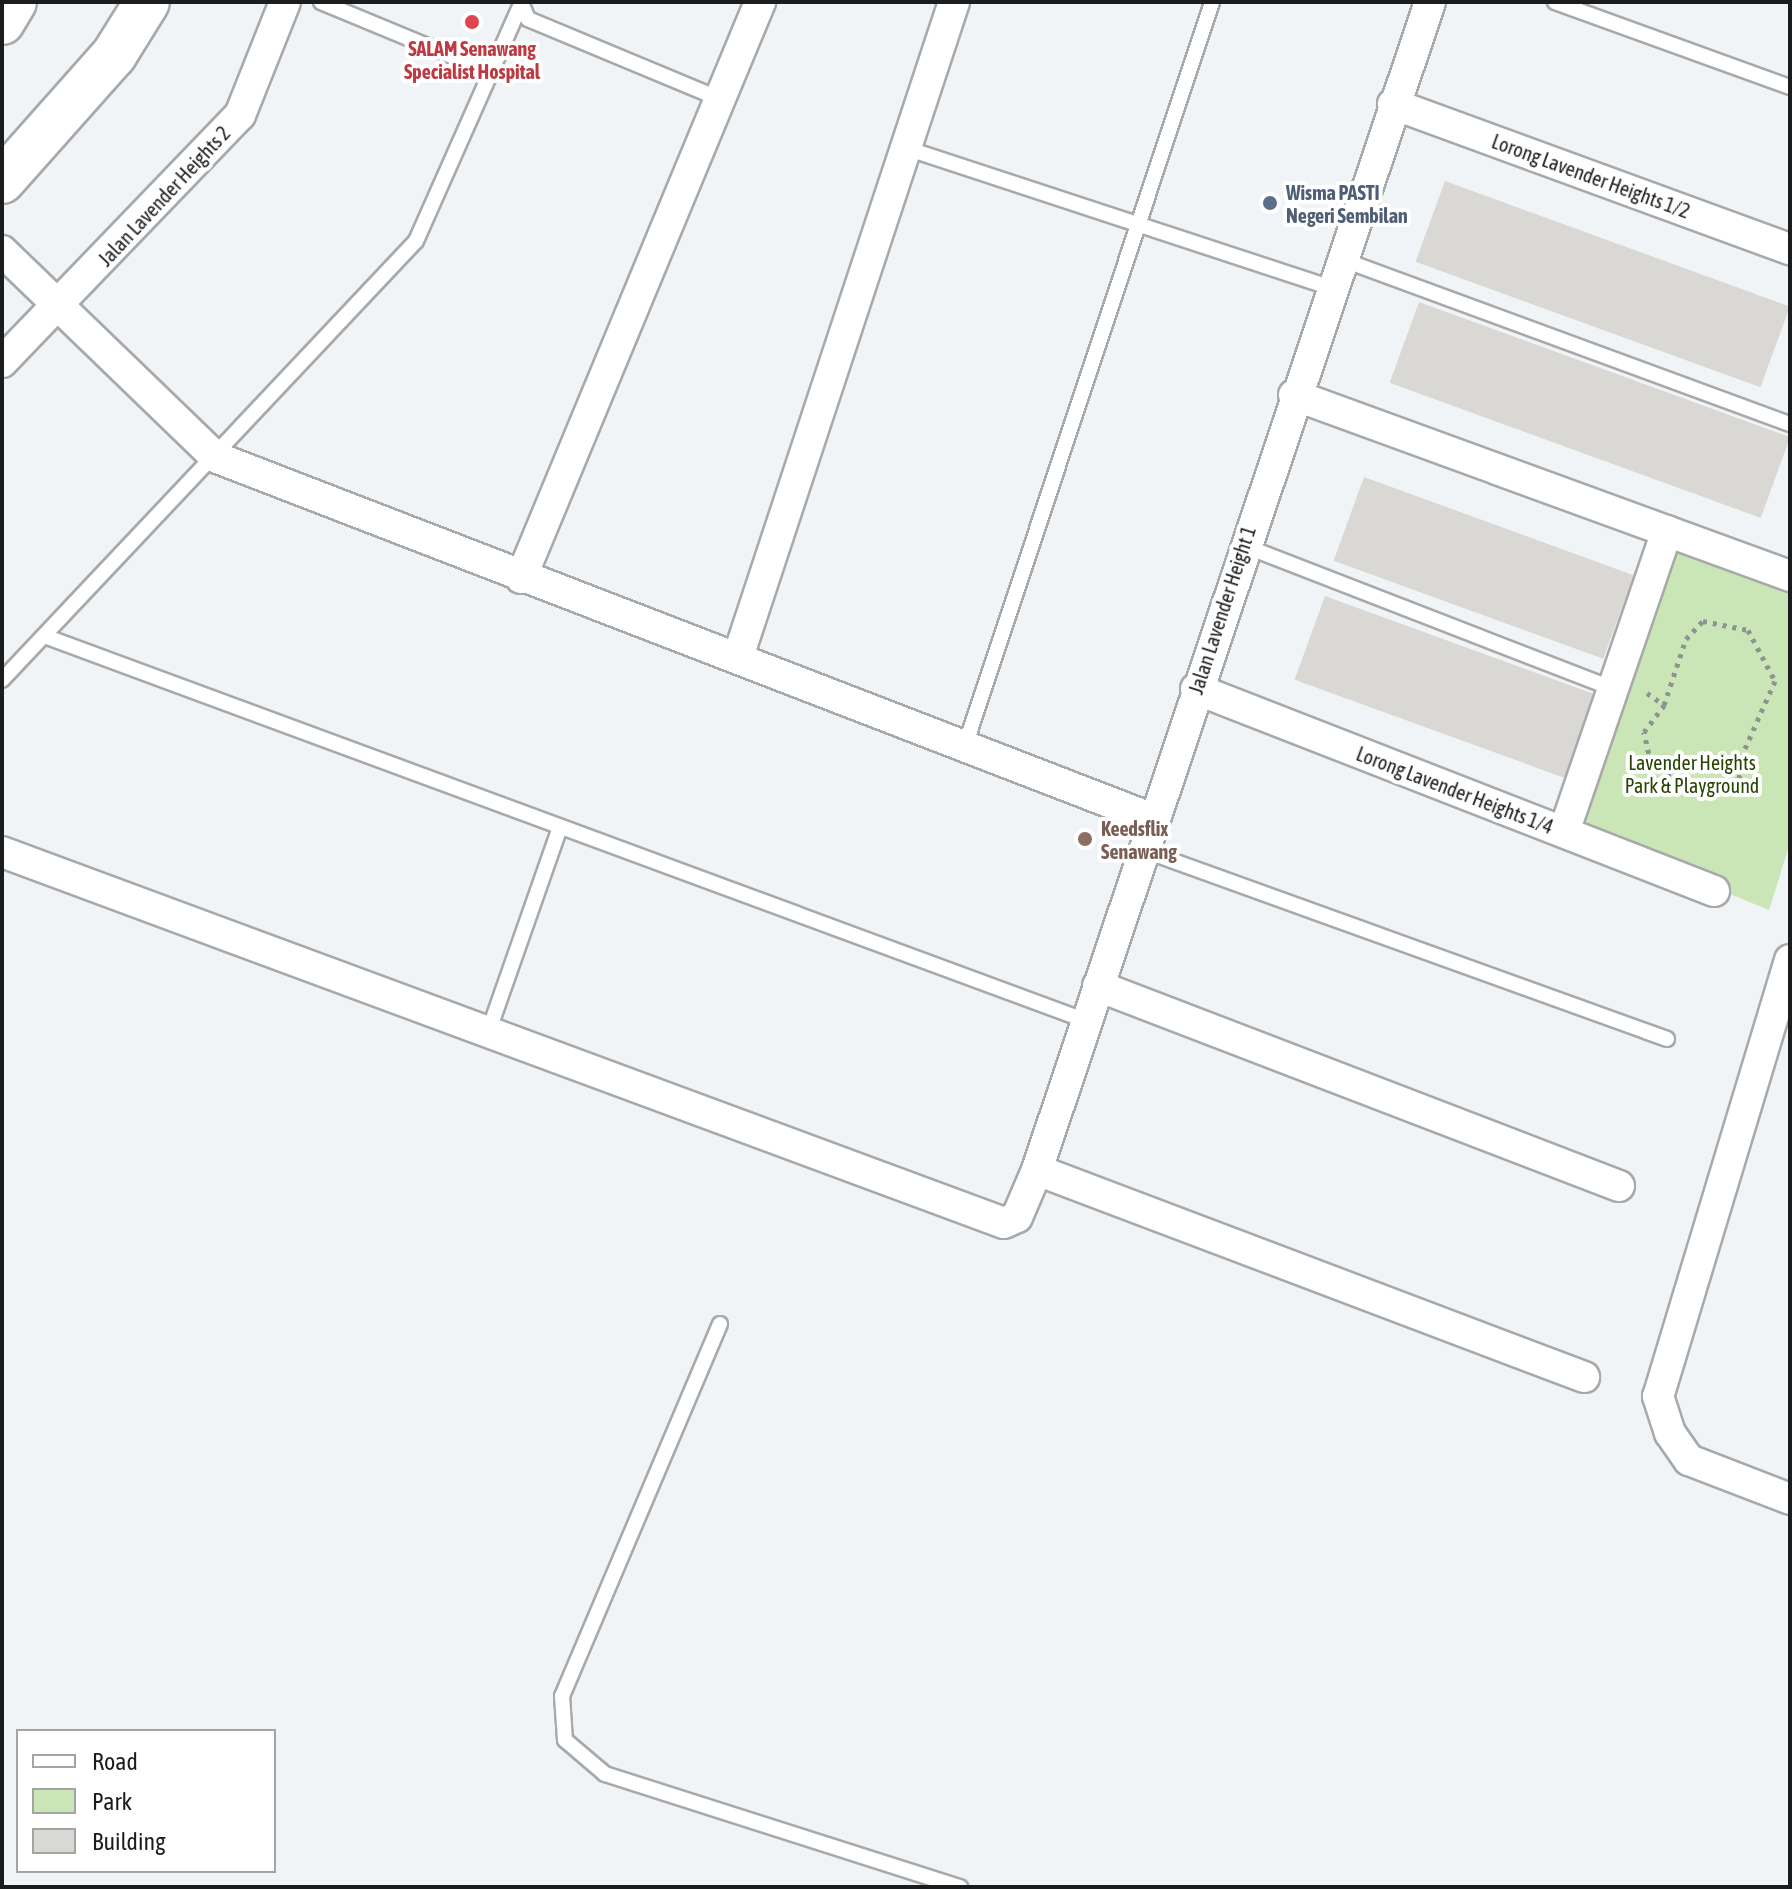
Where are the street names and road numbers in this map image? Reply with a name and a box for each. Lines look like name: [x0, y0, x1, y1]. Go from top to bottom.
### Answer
street label: Jalan Lavender Heights 2: [93, 121, 235, 271]
street label: Lorong Lavender Heights 1/2: [1489, 129, 1693, 223]
street label: Jalan Lavender Height 1: [1184, 523, 1260, 697]
street label: Lorong Lavender Heights 1/4: [1353, 741, 1557, 839]

